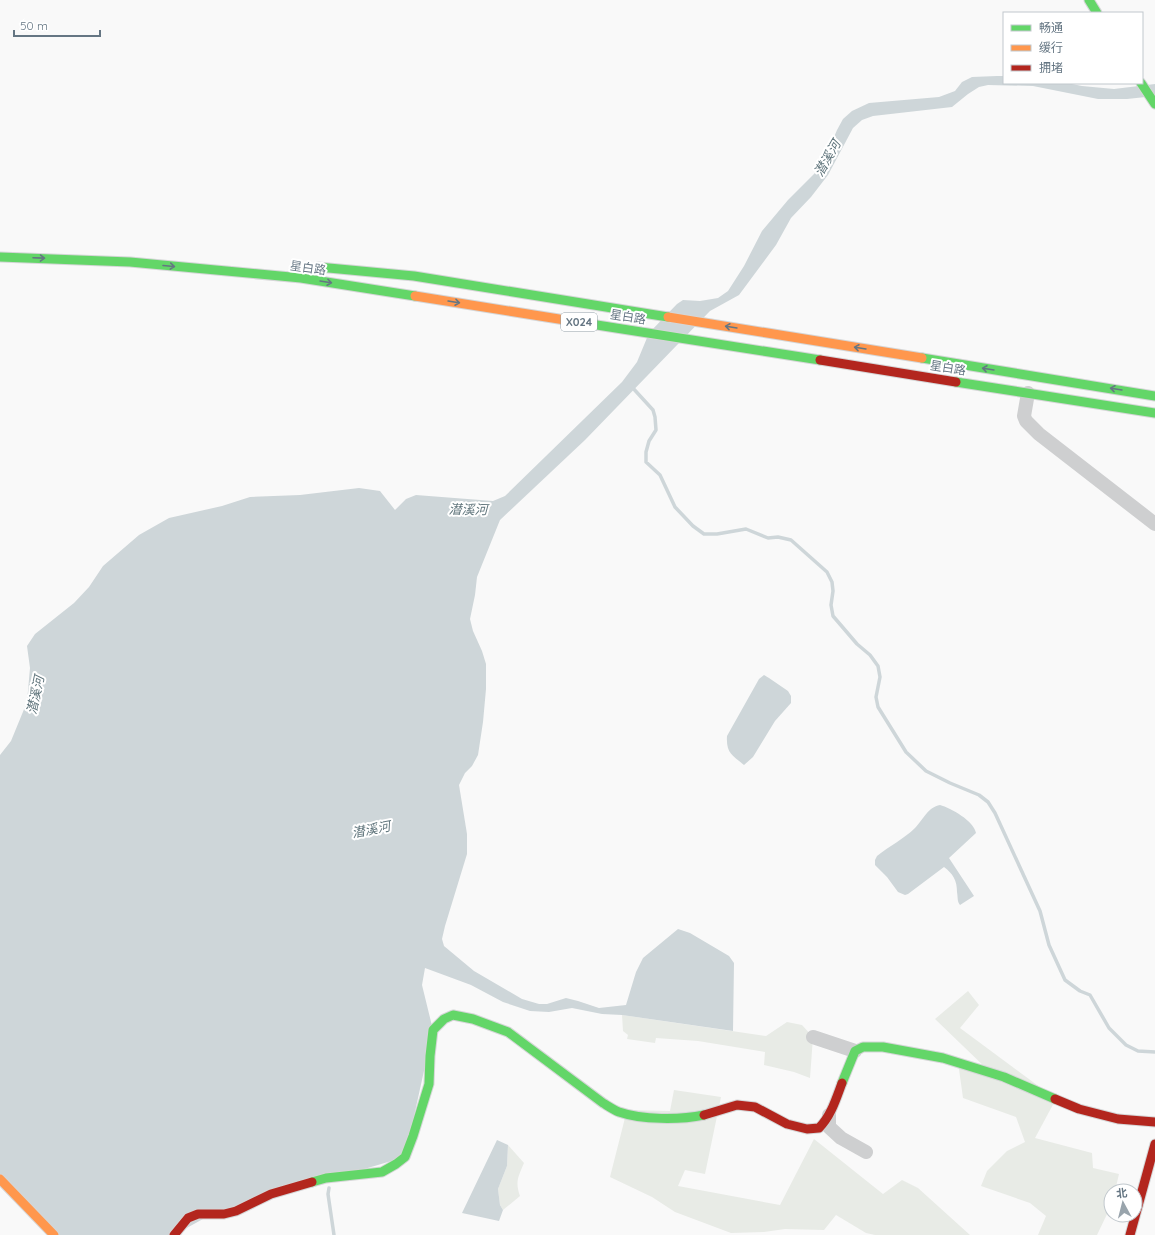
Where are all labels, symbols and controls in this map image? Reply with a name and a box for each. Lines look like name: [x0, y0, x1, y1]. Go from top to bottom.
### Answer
scale bar: [14, 12, 100, 38]
legend: [1003, 12, 1143, 84]
text: 50 m: [20, 18, 48, 33]
text: 畅通: [1039, 20, 1063, 35]
text: 缓行: [1039, 40, 1063, 55]
text: 拥堵: [1039, 60, 1063, 75]
water label: 潜溪河: [810, 135, 845, 179]
one-way arrow: [32, 255, 45, 262]
street label: 星白路: [289, 258, 327, 277]
one-way arrow: [162, 262, 175, 269]
one-way arrow: [319, 278, 332, 286]
one-way arrow: [447, 298, 460, 306]
street label: 星白路: [609, 306, 647, 327]
road number: X024: [561, 313, 597, 331]
one-way arrow: [725, 323, 738, 331]
one-way arrow: [854, 344, 867, 352]
street label: 星白路: [929, 357, 967, 378]
one-way arrow: [982, 365, 995, 373]
one-way arrow: [1110, 385, 1123, 393]
water label: 潜溪河: [448, 501, 491, 517]
water label: 潜溪河: [23, 671, 48, 716]
water label: 潜溪河: [350, 817, 395, 841]
north arrow: [1103, 1183, 1143, 1223]
text: 北: [1115, 1185, 1128, 1201]

